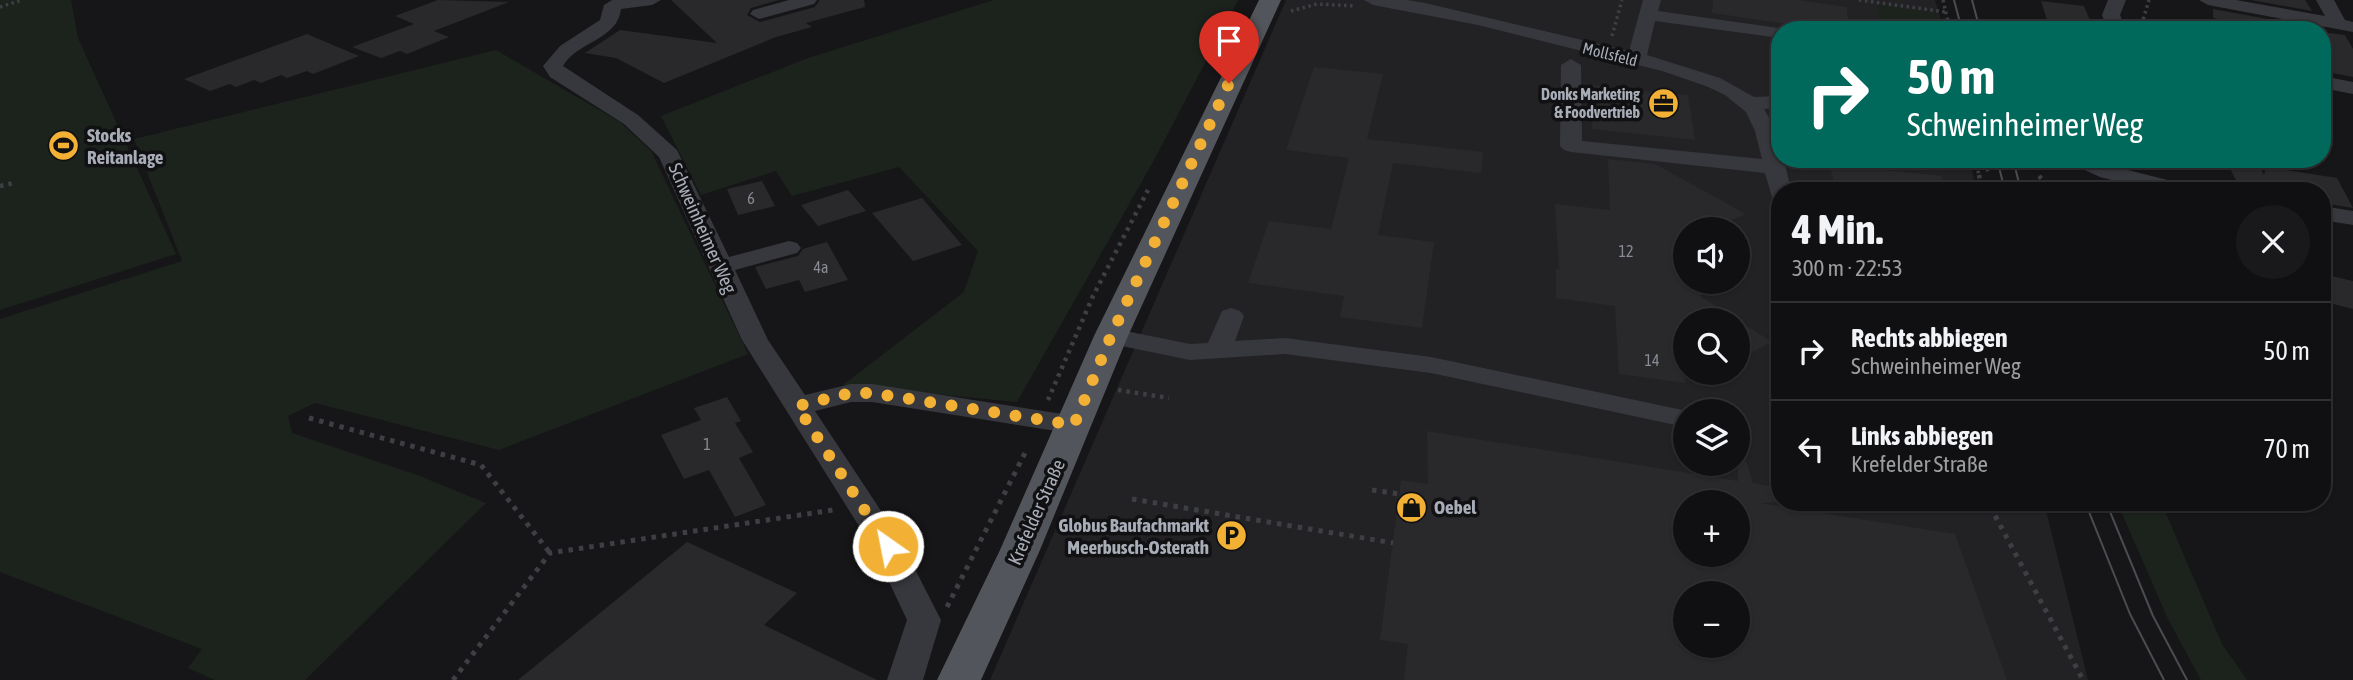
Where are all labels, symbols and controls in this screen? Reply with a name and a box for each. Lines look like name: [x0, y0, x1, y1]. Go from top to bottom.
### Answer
pin: [1199, 11, 1259, 83]
icon: arrive: [1210, 22, 1248, 60]
street label: Mollsfeld: [1581, 39, 1639, 69]
text: 50 m: [1907, 48, 1995, 104]
icon: right: [1792, 49, 1883, 140]
place label: Donks Marketing & Foodvertrieb: [1541, 85, 1640, 121]
office icon: Donks Marketing & Foodvertrieb: [1646, 86, 1680, 120]
text: Schweinheimer Weg: [1907, 106, 2143, 143]
place label: Stocks Reitanlage: [87, 124, 164, 168]
sports icon: Stocks Reitanlage: [47, 129, 81, 163]
street label: Schweinheimer Weg: [664, 159, 742, 297]
house number: 6: [747, 189, 755, 207]
text: 4 Min.: [1792, 205, 1883, 253]
button: close: [2236, 205, 2310, 279]
map controls: [1673, 217, 1750, 658]
button: sound: [1673, 217, 1750, 294]
house number: 12: [1618, 242, 1634, 260]
text: 300 m · 22:53: [1792, 255, 1903, 281]
house number: 4a: [814, 258, 828, 276]
button: search: [1673, 308, 1750, 385]
text: Rechts abbiegen: [1851, 323, 2008, 353]
icon: right: [1792, 332, 1830, 370]
text: 50 m: [2263, 336, 2310, 366]
house number: 14: [1644, 351, 1660, 369]
text: Schweinheimer Weg: [1851, 353, 2021, 379]
button: layers: [1673, 399, 1750, 476]
text: Links abbiegen: [1851, 421, 1993, 451]
icon: left: [1792, 430, 1830, 468]
text: 70 m: [2263, 434, 2310, 464]
house number: 1: [703, 435, 711, 453]
text: Krefelder Straße: [1851, 451, 1988, 477]
street label: Krefelder Straße: [1003, 456, 1069, 568]
shop icon: Oebel: [1394, 490, 1428, 524]
button: +: [1673, 490, 1750, 567]
place label: Oebel: [1434, 496, 1477, 518]
position arrow: [851, 509, 925, 583]
place label: Globus Baufachmarkt Meerbusch-Osterath: [1058, 514, 1210, 558]
parking icon: Globus Baufachmarkt Meerbusch-Osterath: [1215, 519, 1249, 553]
button: −: [1673, 581, 1750, 658]

